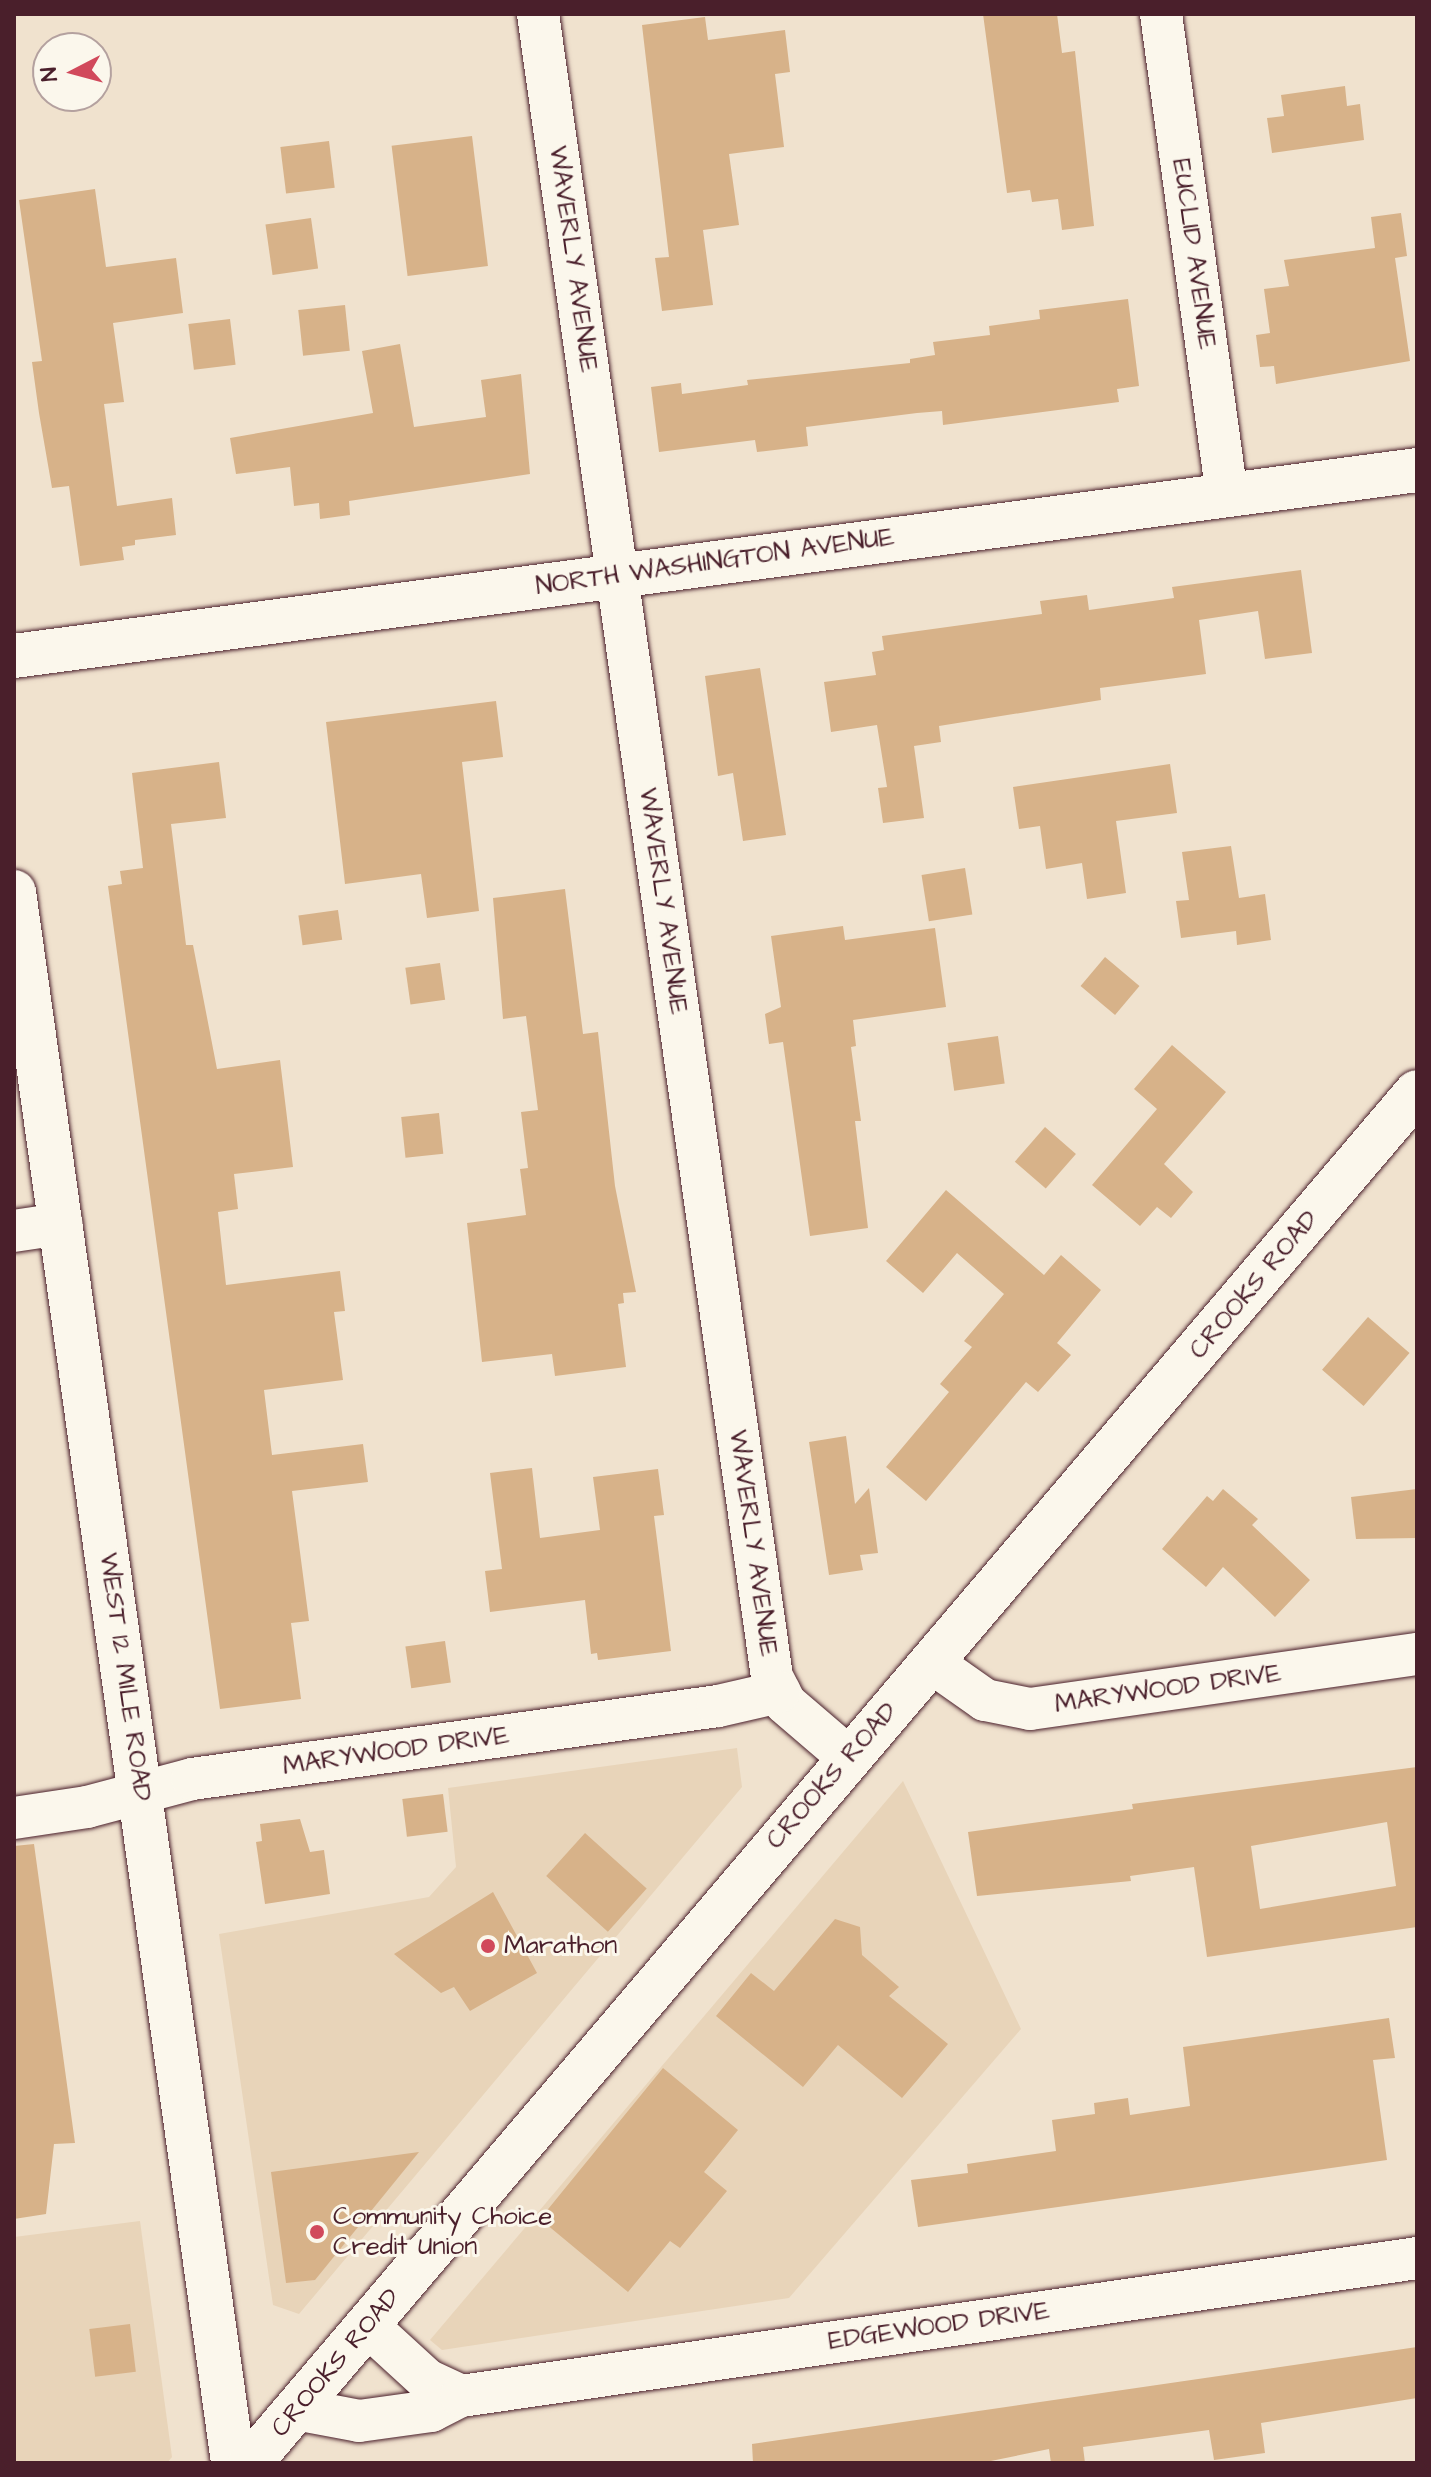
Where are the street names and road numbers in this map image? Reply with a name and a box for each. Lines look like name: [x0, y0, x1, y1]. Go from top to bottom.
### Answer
street label: WAVERLY AVENUE: [542, 144, 604, 374]
street label: EUCLID AVENUE: [1165, 157, 1223, 351]
street label: NORTH WASHINGTON AVENUE: [534, 521, 896, 603]
street label: WAVERLY AVENUE: [632, 786, 694, 1016]
street label: CROOKS ROAD: [1183, 1204, 1325, 1366]
street label: WAVERLY AVENUE: [722, 1428, 784, 1658]
street label: WEST 12 MILE ROAD: [92, 1551, 158, 1803]
street label: MARYWOOD DRIVE: [1053, 1658, 1283, 1720]
street label: CROOKS ROAD: [760, 1696, 904, 1856]
street label: MARYWOOD DRIVE: [281, 1720, 511, 1782]
street label: CROOKS ROAD: [265, 2282, 407, 2444]
street label: EDGEWOOD DRIVE: [826, 2295, 1052, 2357]

